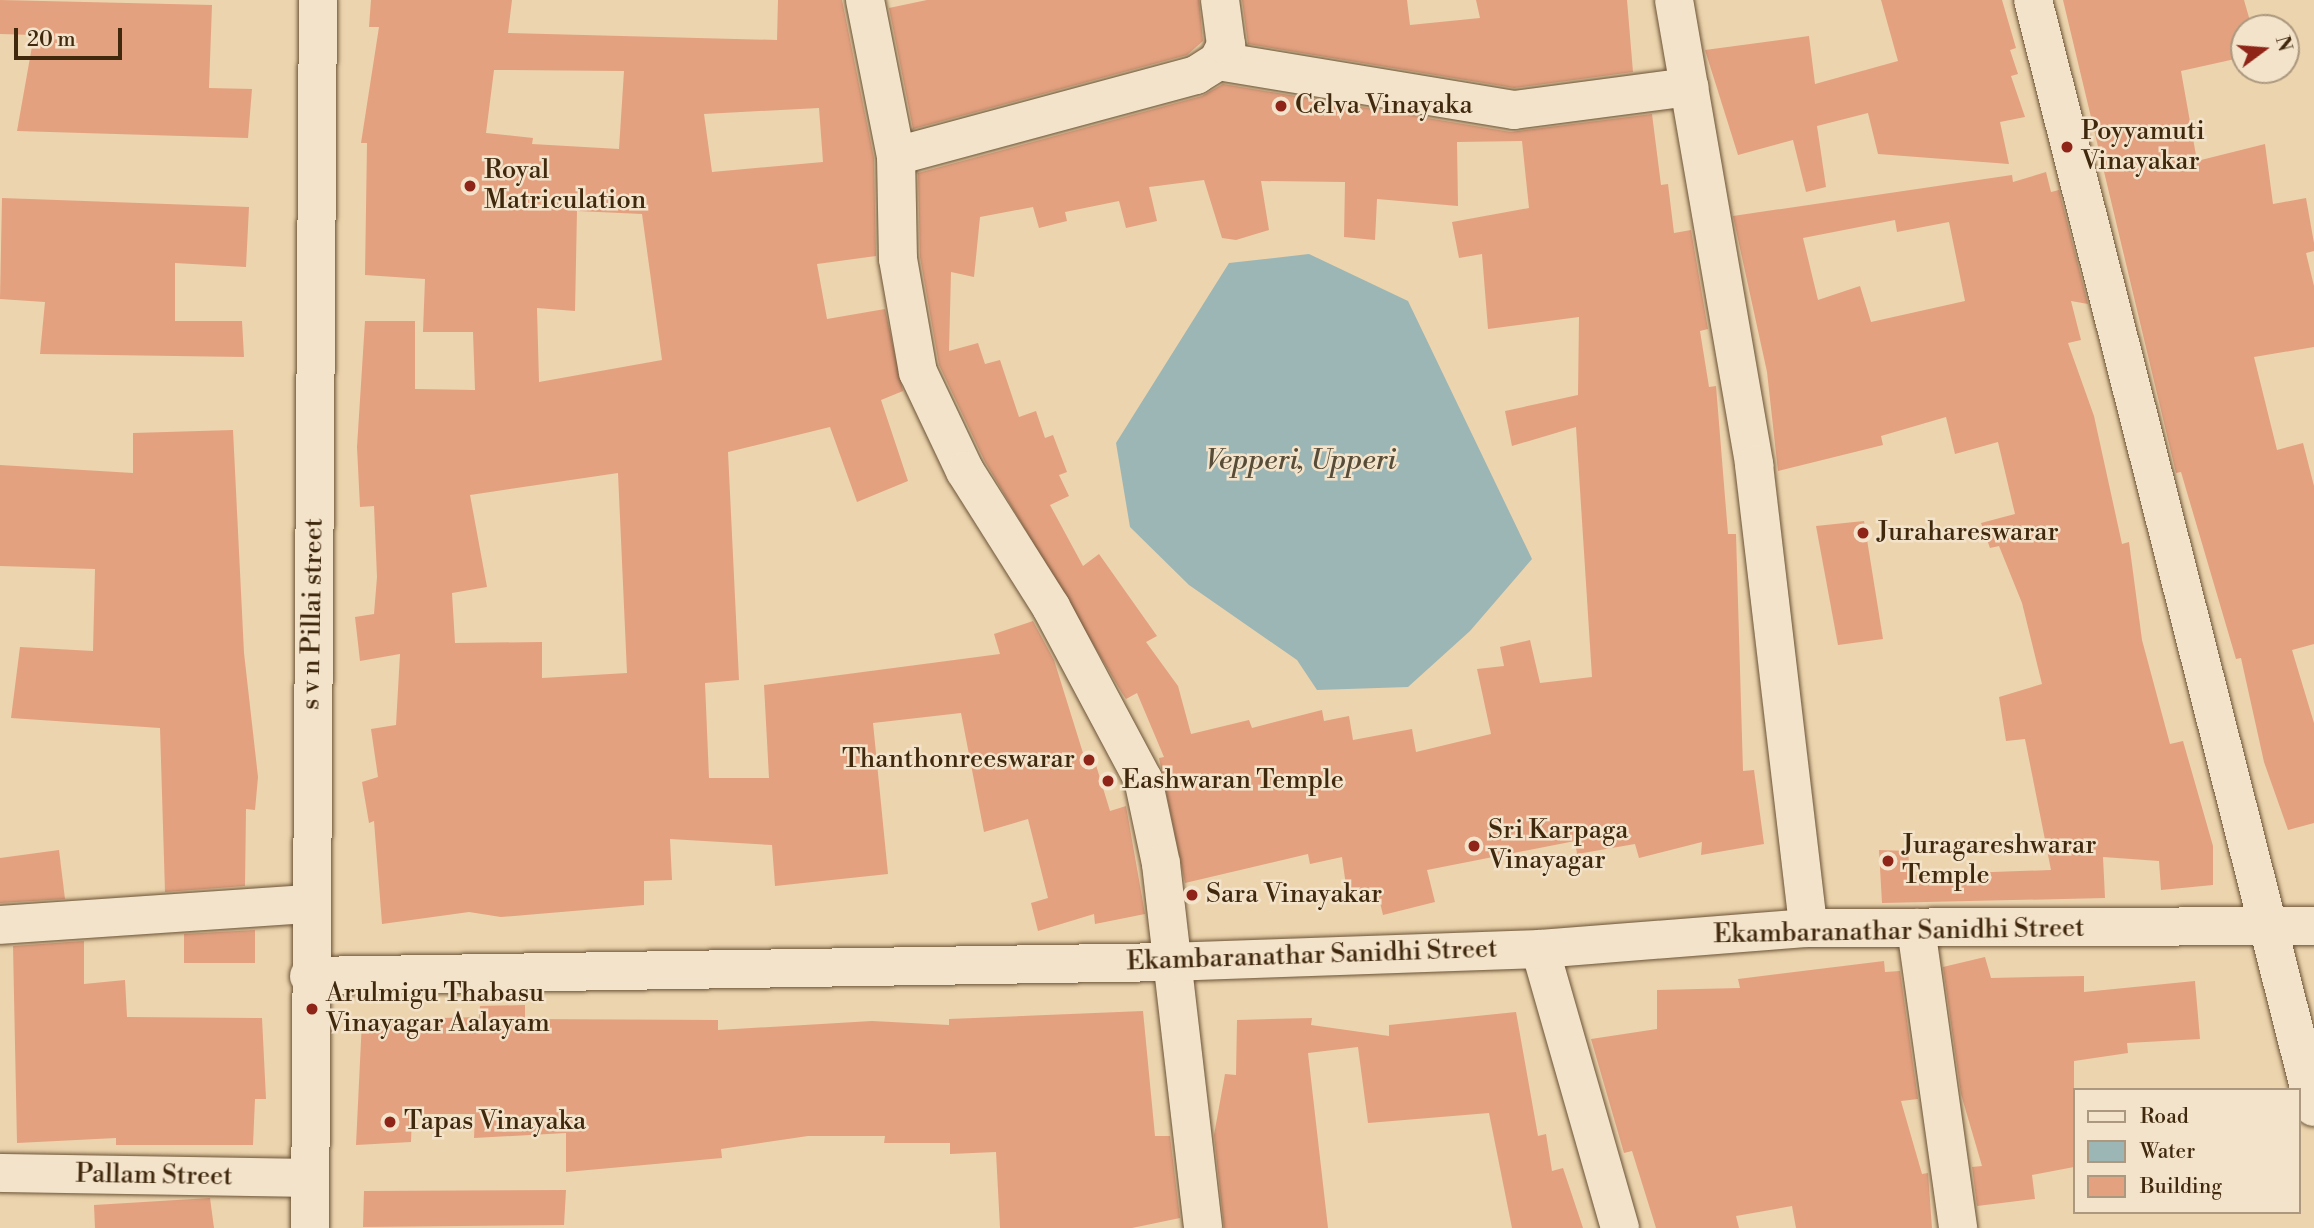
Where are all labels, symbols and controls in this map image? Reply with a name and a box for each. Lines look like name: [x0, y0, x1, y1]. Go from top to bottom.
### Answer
scale bar: [18, 14, 126, 58]
north arrow: [2230, 14, 2300, 84]
text: 20 m: [27, 27, 76, 53]
text: N: [2270, 33, 2297, 54]
place label: Celva Vinayaka: [1295, 90, 1473, 122]
marker: Celva Vinayaka: [1273, 98, 1289, 114]
place label: Poyyamuti Vinayakar: [2081, 116, 2205, 178]
marker: Poyyamuti Vinayakar: [2059, 139, 2075, 155]
place label: Royal Matriculation: [484, 155, 646, 216]
marker: Royal Matriculation: [462, 178, 478, 194]
water label: Vepperi, Upperi: [1206, 444, 1396, 478]
place label: Jurahareswarar: [1877, 517, 2059, 549]
street label: s v n Pillai street: [296, 518, 330, 710]
marker: Jurahareswarar: [1855, 525, 1871, 541]
place label: Thanthonreeswarar: [842, 744, 1075, 776]
marker: Thanthonreeswarar: [1081, 752, 1097, 768]
place label: Eashwaran Temple: [1122, 765, 1344, 797]
marker: Eashwaran Temple: [1100, 773, 1116, 789]
place label: Sri Karpaga Vinayagar: [1488, 815, 1629, 876]
place label: Juragareshwarar Temple: [1902, 830, 2097, 892]
marker: Sri Karpaga Vinayagar: [1466, 838, 1482, 854]
marker: Juragareshwarar Temple: [1880, 853, 1896, 869]
place label: Sara Vinayakar: [1206, 879, 1382, 911]
marker: Sara Vinayakar: [1184, 887, 1200, 903]
street label: Ekambaranathar Sanidhi Street: [1713, 913, 2085, 951]
street label: Ekambaranathar Sanidhi Street: [1126, 934, 1498, 978]
place label: Arulmigu Thabasu Vinayagar Aalayam: [326, 978, 550, 1040]
marker: Arulmigu Thabasu Vinayagar Aalayam: [304, 1001, 320, 1017]
legend: [2072, 1088, 2300, 1214]
text: Road: [2140, 1104, 2189, 1130]
place label: Tapas Vinayaka: [404, 1106, 586, 1138]
marker: Tapas Vinayaka: [382, 1114, 398, 1130]
text: Water: [2140, 1139, 2195, 1165]
street label: Pallam Street: [75, 1159, 233, 1193]
text: Building: [2140, 1174, 2222, 1200]

